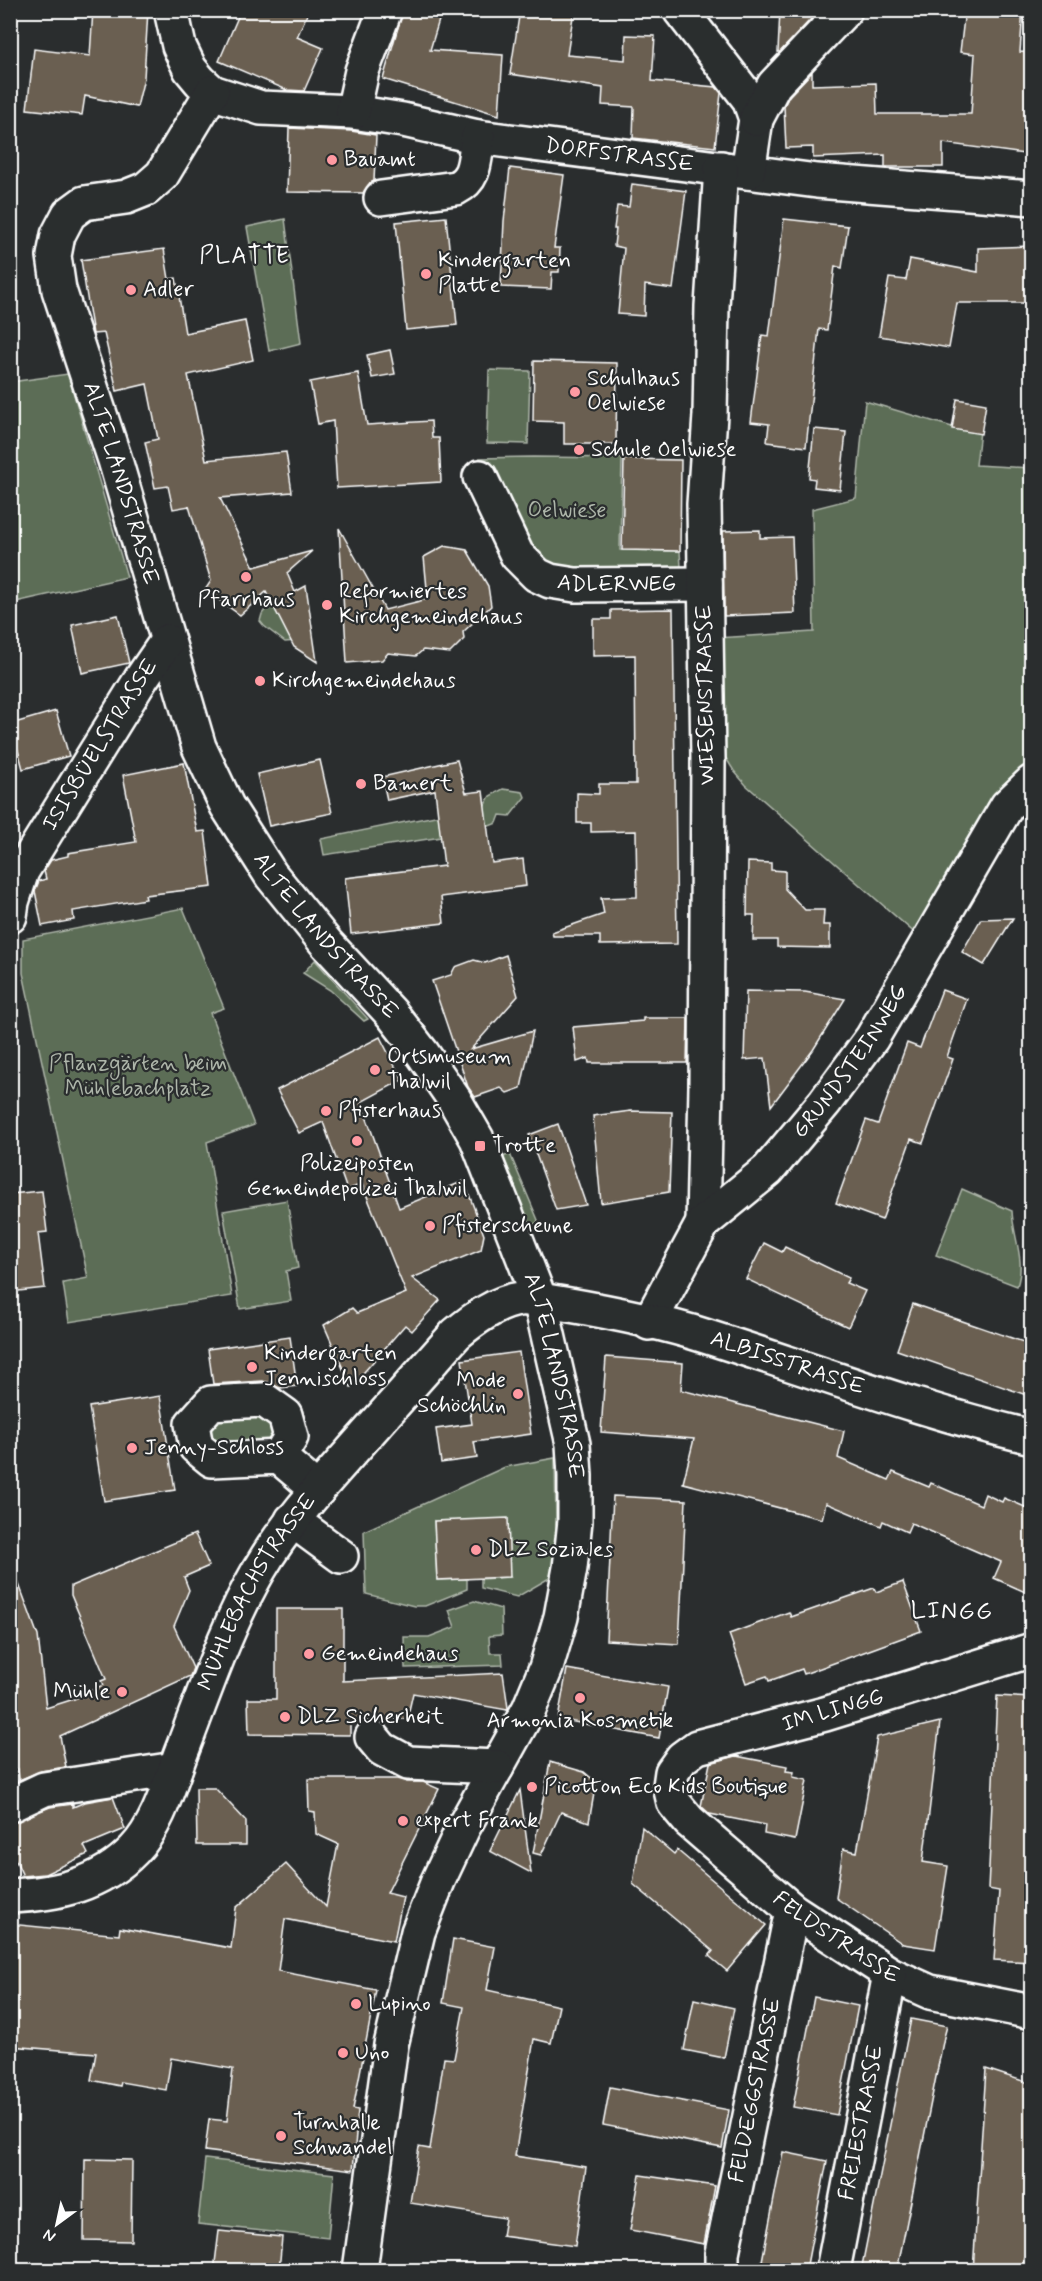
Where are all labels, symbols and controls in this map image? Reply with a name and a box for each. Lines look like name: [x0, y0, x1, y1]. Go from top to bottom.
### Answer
street label: DORFSTRASSE: [543, 132, 695, 179]
place label: Bauamt: [344, 146, 416, 174]
marker: Bauamt: [325, 153, 339, 167]
district label: PLATTE: [199, 241, 291, 272]
place label: Kindergarten Platte: [438, 247, 571, 300]
marker: Kindergarten Platte: [419, 267, 433, 281]
place label: Adler: [143, 276, 194, 304]
marker: Adler: [124, 283, 138, 297]
place label: Schulhaus Oelwiese: [587, 365, 680, 418]
street label: ALTE LANDSTRASSE: [76, 378, 165, 588]
marker: Schulhaus Oelwiese: [568, 385, 582, 399]
place label: Schule Oelwiese: [591, 436, 736, 464]
marker: Schule Oelwiese: [572, 443, 586, 457]
park label: Oelwiese: [527, 497, 607, 525]
street label: ADLERWEG: [555, 568, 676, 599]
marker: Pfarrhaus: [239, 570, 253, 584]
place label: Reformiertes Kirchgemeindehaus: [339, 578, 523, 632]
place label: Pfarrhaus: [197, 586, 295, 614]
marker: Reformiertes Kirchgemeindehaus: [320, 598, 334, 612]
street label: WIESENSTRASSE: [690, 605, 722, 785]
street label: ISISBÜELSTRASSE: [36, 654, 164, 836]
place label: Kirchgemeindehaus: [272, 667, 456, 696]
marker: Kirchgemeindehaus: [253, 674, 267, 688]
place label: Bamert: [373, 770, 452, 798]
marker: Bamert: [354, 777, 368, 791]
street label: ALTE LANDSTRASSE: [246, 847, 404, 1025]
street label: GRUNDSTEINWEG: [786, 980, 914, 1144]
place label: Ortsmuseum Thalwil: [387, 1043, 511, 1096]
park label: Pflanzgärten beim Mühlebachplatz: [49, 1050, 227, 1103]
marker: Ortsmuseum Thalwil: [368, 1063, 382, 1077]
place label: Pfisterhaus: [338, 1097, 441, 1125]
marker: Pfisterhaus: [319, 1104, 333, 1118]
place label: Trotte: [492, 1132, 556, 1160]
marker: Polizeiposten Gemeindepolizei Thalwil: [350, 1134, 364, 1148]
marker: Trotte: [473, 1139, 487, 1153]
place label: Polizeiposten Gemeindepolizei Thalwil: [247, 1150, 467, 1203]
place label: Pfisterscheune: [442, 1212, 573, 1240]
marker: Pfisterscheune: [423, 1219, 437, 1233]
street label: ALTE LANDSTRASSE: [517, 1268, 589, 1479]
street label: ALBISSTRASSE: [707, 1325, 868, 1402]
place label: Kindergarten Jennischloss: [264, 1340, 397, 1393]
marker: Kindergarten Jennischloss: [245, 1360, 259, 1374]
place label: Mode Schöchlin: [417, 1367, 506, 1420]
marker: Mode Schöchlin: [511, 1387, 525, 1401]
place label: Jenny-Schloss: [144, 1434, 284, 1462]
marker: Jenny-Schloss: [125, 1441, 139, 1455]
street label: MÜHLEBACHSTRASSE: [192, 1488, 323, 1695]
place label: DLZ Soziales: [488, 1536, 613, 1564]
marker: DLZ Soziales: [469, 1543, 483, 1557]
district label: LINGG: [911, 1596, 993, 1627]
place label: Gemeindehaus: [321, 1640, 459, 1668]
marker: Gemeindehaus: [302, 1647, 316, 1661]
place label: Mühle: [53, 1678, 110, 1706]
street label: IM LINGG: [779, 1683, 887, 1739]
marker: Mühle: [115, 1685, 129, 1699]
marker: Armonia Kosmetik: [573, 1691, 587, 1705]
place label: DLZ Sicherheit: [297, 1703, 444, 1731]
place label: Armonia Kosmetik: [486, 1707, 674, 1735]
marker: DLZ Sicherheit: [278, 1710, 292, 1724]
place label: Picotton Eco Kids Boutique: [544, 1773, 788, 1801]
marker: Picotton Eco Kids Boutique: [525, 1780, 539, 1794]
place label: expert Frank: [415, 1807, 538, 1835]
marker: expert Frank: [396, 1814, 410, 1828]
street label: FELDSTRASSE: [767, 1885, 904, 1990]
place label: Lupino: [368, 1990, 431, 2018]
street label: FELDEGGSTRASSE: [723, 1995, 788, 2185]
marker: Lupino: [349, 1997, 363, 2011]
place label: Uno: [355, 2039, 389, 2067]
street label: FREIESTRASSE: [833, 2043, 890, 2203]
marker: Uno: [336, 2046, 350, 2060]
place label: Turnhalle Schwandel: [293, 2109, 393, 2162]
marker: Turnhalle Schwandel: [274, 2129, 288, 2143]
north arrow: [27, 2194, 87, 2254]
text: N: [39, 2224, 60, 2247]

